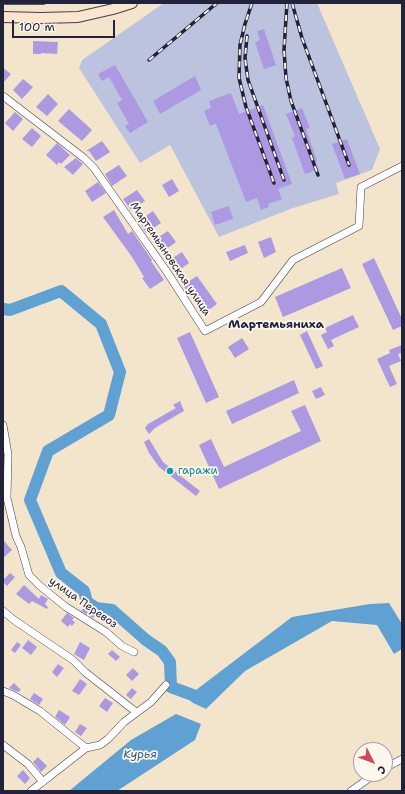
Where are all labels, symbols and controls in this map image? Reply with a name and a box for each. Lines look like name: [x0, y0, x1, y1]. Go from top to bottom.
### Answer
scale bar: [14, 12, 117, 38]
text: 100 m: [19, 19, 55, 35]
street label: Мартемьяновская улица: [127, 199, 213, 319]
district label: Мартемьяниха: [228, 318, 324, 332]
place label: гаражи: [178, 464, 218, 478]
marker: гаражи: [165, 466, 175, 476]
street label: улица Перевоз: [46, 574, 120, 632]
north arrow: [353, 742, 393, 782]
water label: Курья: [123, 748, 157, 762]
text: С: [374, 762, 389, 777]

